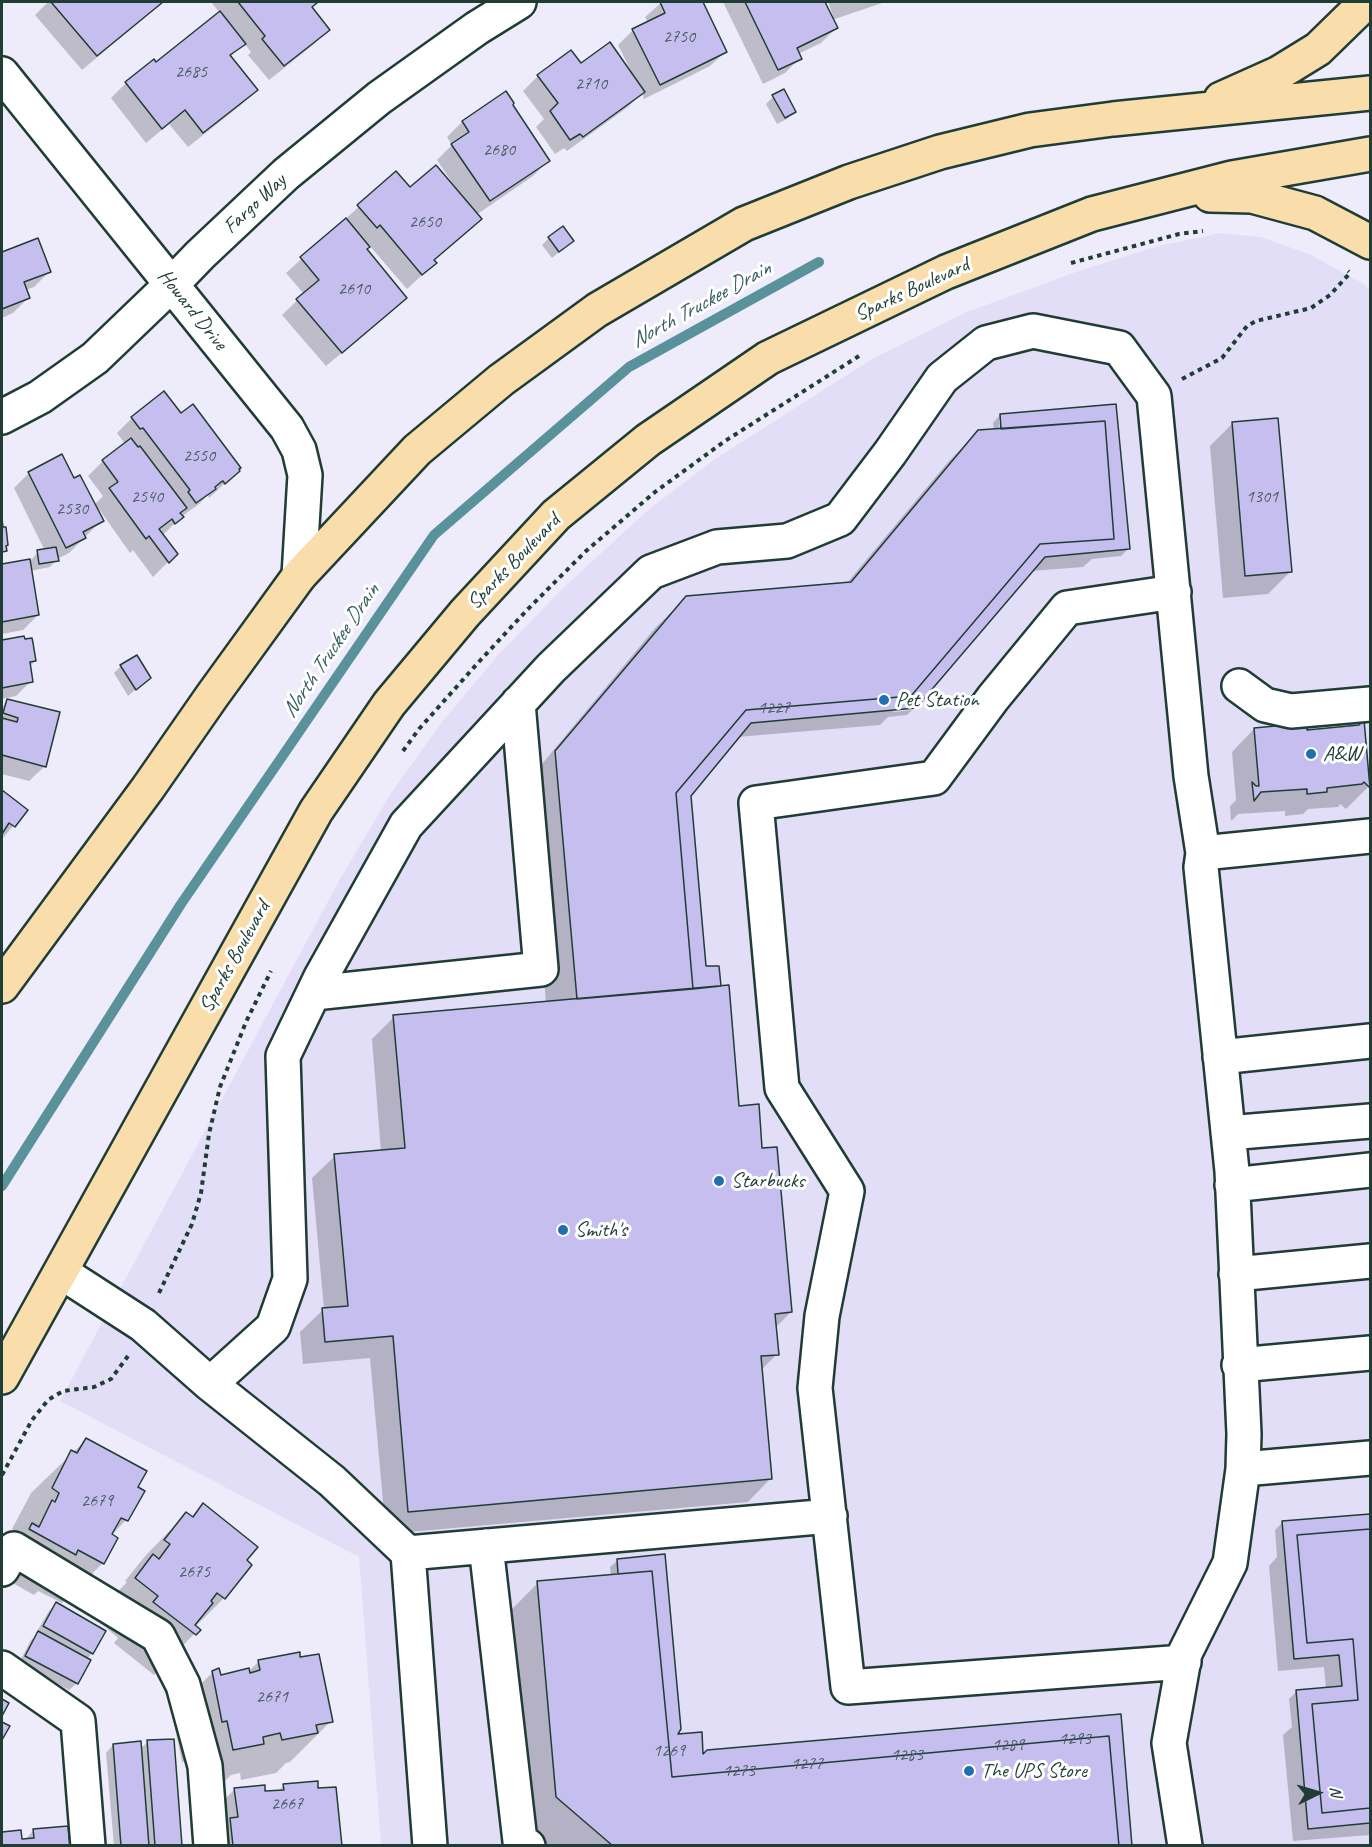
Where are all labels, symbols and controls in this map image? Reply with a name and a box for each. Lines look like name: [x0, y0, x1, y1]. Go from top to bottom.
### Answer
house number: 2750: [663, 26, 695, 48]
house number: 2685: [175, 61, 207, 83]
house number: 2710: [575, 73, 607, 95]
house number: 2680: [483, 139, 515, 161]
street label: Fargo Way: [218, 169, 292, 239]
house number: 2650: [409, 211, 441, 233]
street label: Sparks Boulevard: [851, 253, 973, 327]
water label: North Truckee Drain: [627, 256, 775, 354]
street label: Howard Drive: [152, 264, 232, 356]
house number: 2610: [338, 278, 370, 300]
house number: 2550: [183, 445, 215, 467]
house number: 2540: [131, 486, 163, 508]
house number: 1301: [1246, 486, 1278, 508]
house number: 2530: [56, 498, 88, 520]
street label: Sparks Boulevard: [462, 509, 566, 615]
water label: North Truckee Drain: [277, 579, 385, 723]
place label: Pet Station: [896, 687, 979, 713]
marker: Pet Station: [877, 693, 891, 707]
house number: 1227: [758, 697, 790, 719]
place label: A&W: [1323, 741, 1361, 767]
marker: A&W: [1304, 747, 1318, 761]
street label: Sparks Boulevard: [194, 897, 276, 1017]
place label: Starbucks: [731, 1168, 804, 1194]
marker: Starbucks: [712, 1174, 726, 1188]
place label: Smith's: [575, 1217, 627, 1243]
marker: Smith's: [556, 1223, 570, 1237]
house number: 2679: [81, 1490, 113, 1512]
house number: 2675: [178, 1561, 210, 1583]
house number: 2671: [256, 1686, 288, 1708]
house number: 1293: [1059, 1728, 1091, 1750]
house number: 1289: [992, 1734, 1024, 1756]
house number: 1269: [653, 1740, 685, 1762]
house number: 1283: [891, 1744, 923, 1766]
house number: 1277: [791, 1753, 823, 1775]
place label: The UPS Store: [981, 1758, 1087, 1784]
house number: 1273: [723, 1760, 755, 1782]
north arrow: [1288, 1763, 1348, 1823]
marker: The UPS Store: [962, 1764, 976, 1778]
text: N: [1326, 1786, 1346, 1797]
house number: 2667: [271, 1793, 303, 1815]

